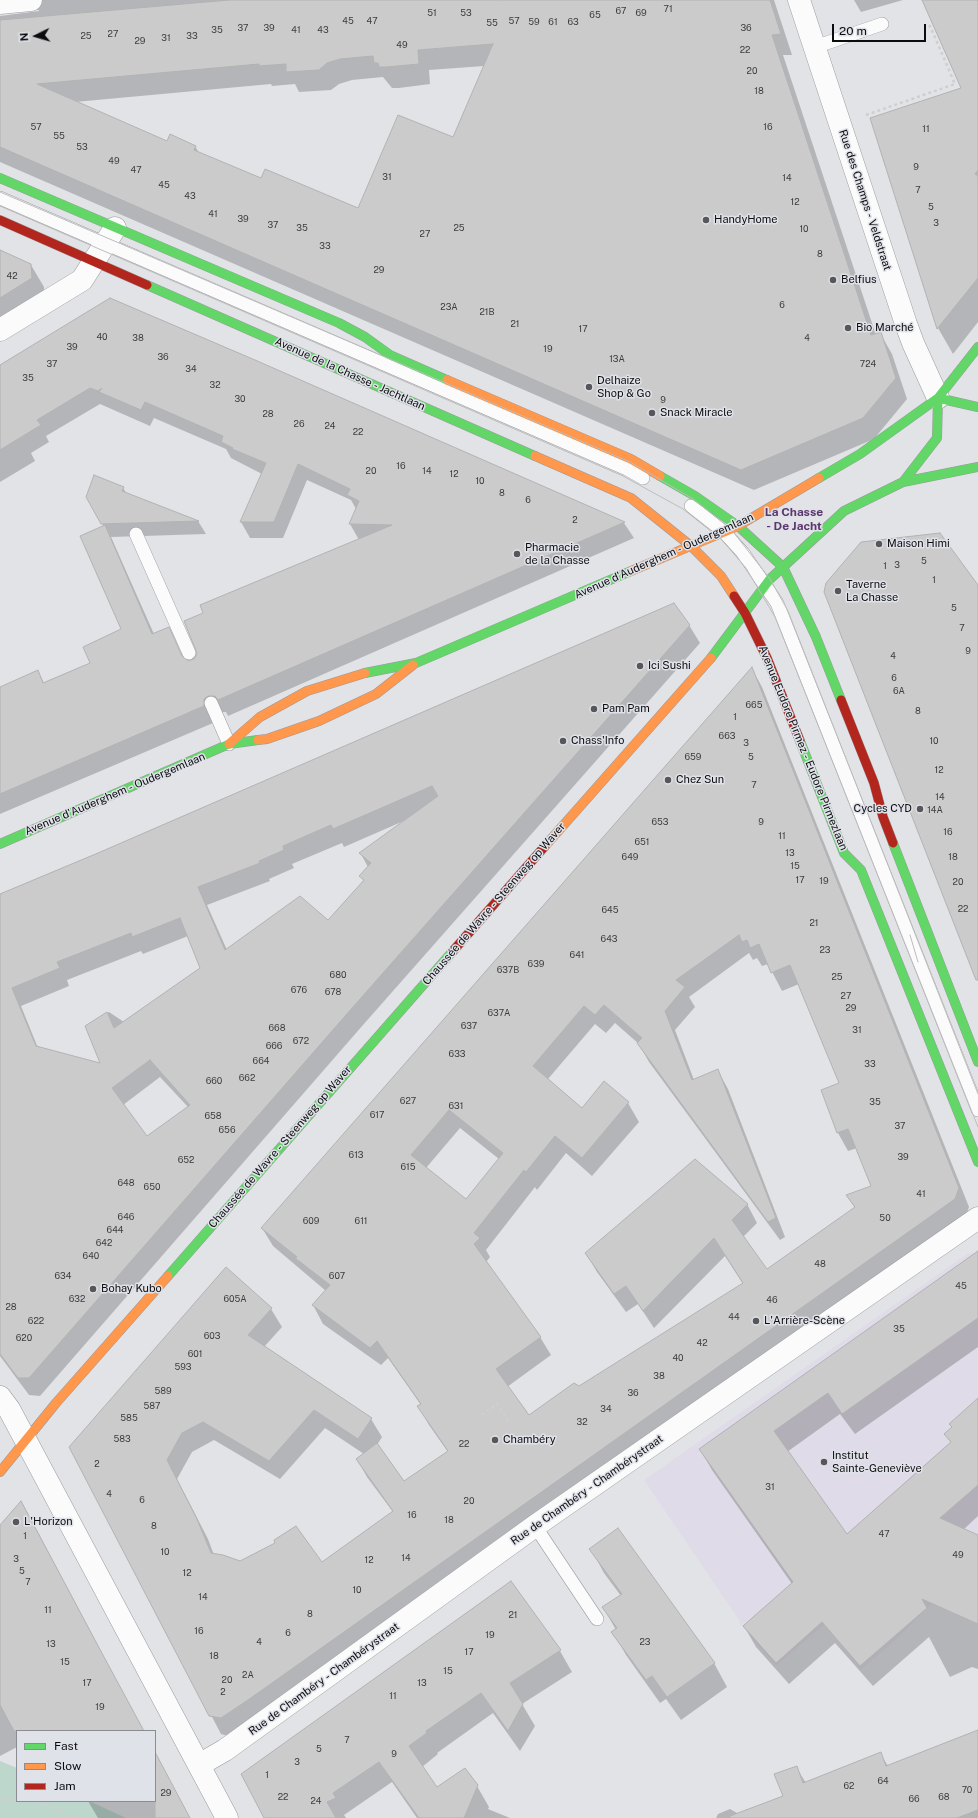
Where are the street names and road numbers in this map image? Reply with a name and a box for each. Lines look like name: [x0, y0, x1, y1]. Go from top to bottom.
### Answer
street label: Rue des Champs - Veldstraat: [836, 128, 894, 272]
street label: Avenue de la Chasse - Jachtlaan: [273, 335, 427, 413]
street label: Avenue d'Auderghem - Oudergemlaan: [572, 510, 756, 602]
street label: Avenue Eudore Pirmez - Eudore Pirmezlaan: [756, 644, 850, 852]
street label: Avenue d'Auderghem - Oudergemlaan: [23, 750, 207, 838]
street label: Chaussée de Wavre - Steenweg op Waver: [420, 820, 568, 988]
street label: Chaussée de Wavre - Steenweg op Waver: [206, 1063, 354, 1231]
street label: Rue de Chambéry - Chambérystraat: [508, 1432, 666, 1548]
street label: Rue de Chambéry - Chambérystraat: [246, 1620, 402, 1738]

